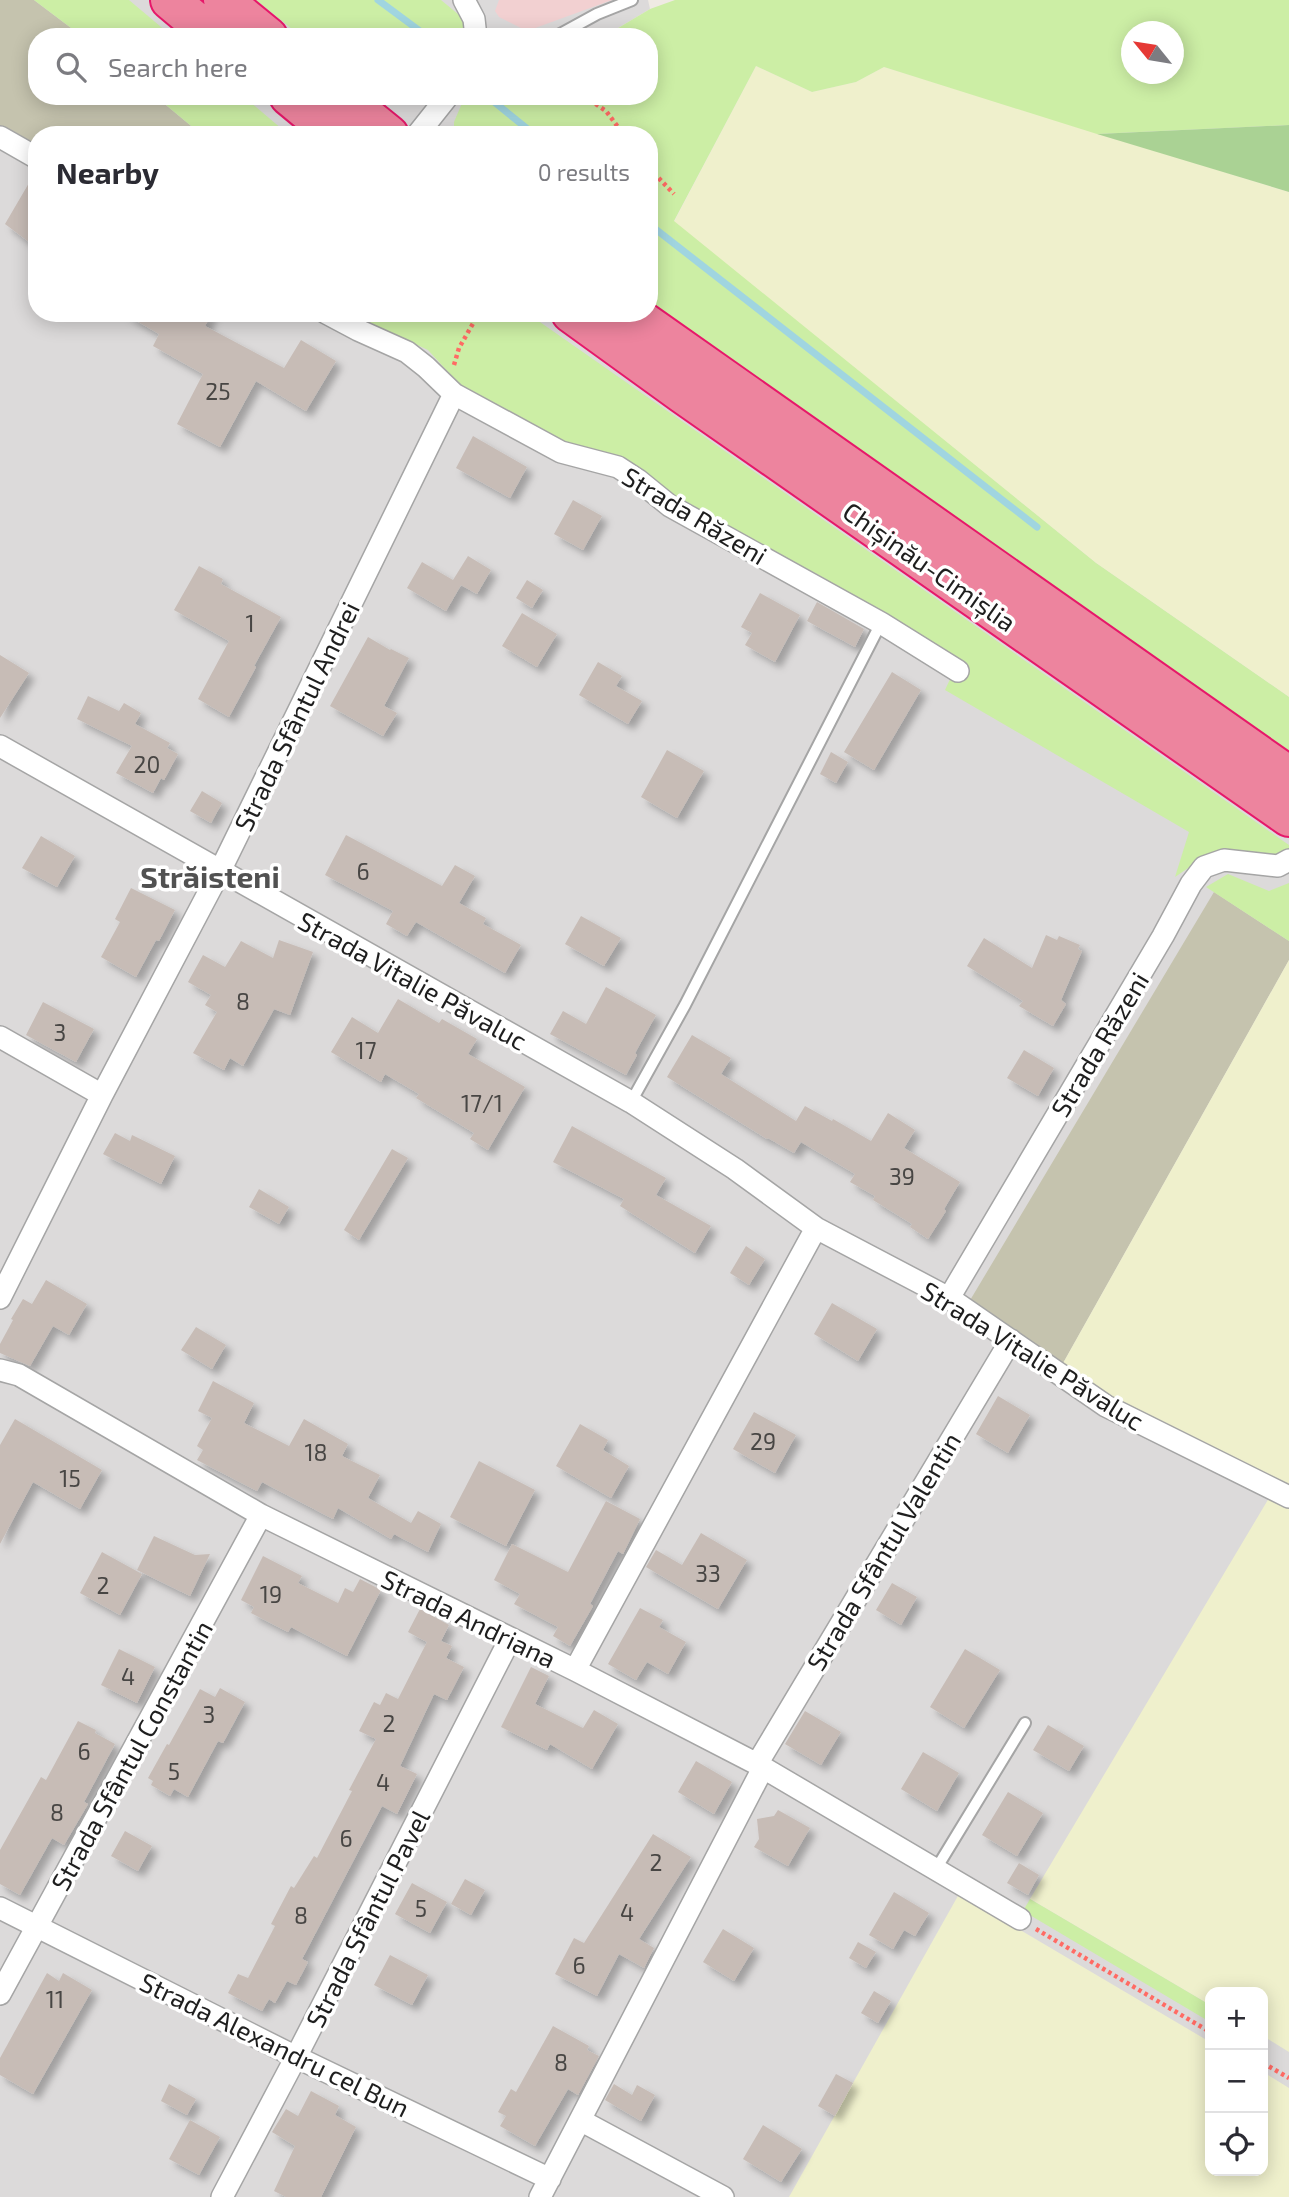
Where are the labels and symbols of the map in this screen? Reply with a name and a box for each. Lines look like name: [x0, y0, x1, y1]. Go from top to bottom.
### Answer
north arrow: [1121, 21, 1184, 84]
house number: 25: [205, 377, 231, 405]
street label: Strada Răzeni: [617, 460, 773, 570]
street label: Chișinău-Cimișlia: [836, 495, 1022, 639]
street label: Strada Sfântul Andrei: [227, 596, 365, 836]
house number: 1: [245, 609, 255, 637]
house number: 20: [134, 750, 160, 778]
house number: 6: [356, 857, 370, 885]
district label: Străisteni: [140, 858, 280, 894]
street label: Strada Vitalie Păvaluc: [293, 904, 533, 1056]
street label: Strada Răzeni: [1044, 966, 1154, 1122]
house number: 8: [236, 987, 250, 1015]
house number: 3: [54, 1018, 66, 1046]
house number: 17: [356, 1036, 377, 1064]
house number: 17/1: [461, 1089, 503, 1117]
house number: 39: [889, 1162, 915, 1190]
street label: Strada Vitalie Păvaluc: [916, 1274, 1150, 1436]
street label: Strada Sfântul Valentin: [800, 1426, 966, 1676]
house number: 29: [750, 1427, 776, 1455]
house number: 18: [304, 1438, 328, 1466]
house number: 15: [59, 1464, 81, 1492]
house number: 33: [695, 1559, 721, 1587]
street label: Strada Andriana: [377, 1562, 561, 1674]
house number: 2: [97, 1571, 109, 1599]
house number: 19: [260, 1580, 282, 1608]
street label: Strada Sfântul Constantin: [44, 1615, 218, 1895]
house number: 4: [121, 1662, 135, 1690]
house number: 3: [203, 1700, 215, 1728]
house number: 2: [383, 1709, 395, 1737]
house number: 6: [77, 1737, 91, 1765]
house number: 5: [168, 1757, 180, 1785]
house number: 4: [376, 1768, 390, 1796]
house number: 8: [50, 1798, 64, 1826]
street label: Strada Sfântul Pavel: [299, 1804, 435, 2032]
house number: 6: [339, 1824, 353, 1852]
house number: 2: [650, 1848, 662, 1876]
house number: 5: [415, 1894, 427, 1922]
house number: 4: [620, 1898, 634, 1926]
house number: 8: [294, 1901, 308, 1929]
house number: 6: [572, 1951, 586, 1979]
street label: Strada Alexandru cel Bun: [135, 1965, 415, 2123]
house number: 11: [46, 1985, 64, 2013]
house number: 8: [554, 2048, 568, 2076]

